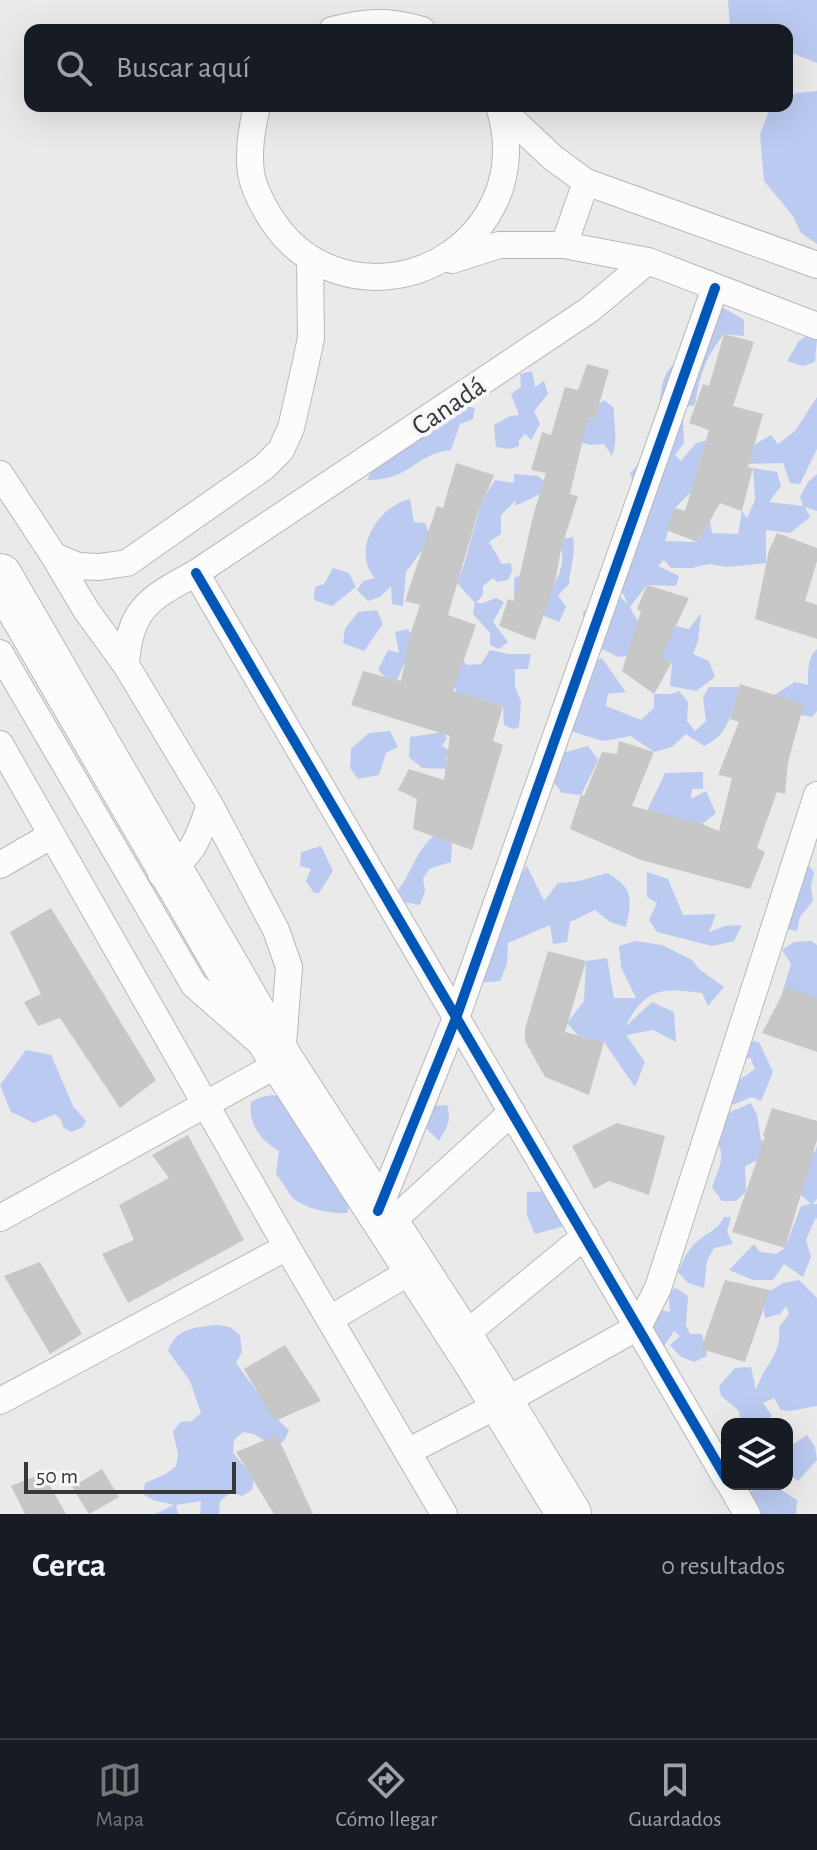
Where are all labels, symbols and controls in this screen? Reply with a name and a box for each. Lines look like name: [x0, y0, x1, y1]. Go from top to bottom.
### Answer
search box: [24, 24, 793, 112]
icon: search: [52, 46, 96, 90]
text: Buscar aquí: [116, 53, 250, 83]
street label: Canadá: [407, 372, 491, 441]
map controls: [721, 1418, 793, 1490]
button: layers: [721, 1418, 793, 1490]
scale bar: [24, 1458, 236, 1494]
text: 50 m: [36, 1465, 78, 1487]
text: Cerca: [32, 1549, 106, 1583]
text: 0 resultados: [661, 1553, 785, 1579]
tab: Mapa: [96, 1758, 144, 1832]
tab: Cómo llegar: [335, 1758, 437, 1832]
tab: Guardados: [628, 1758, 721, 1832]

